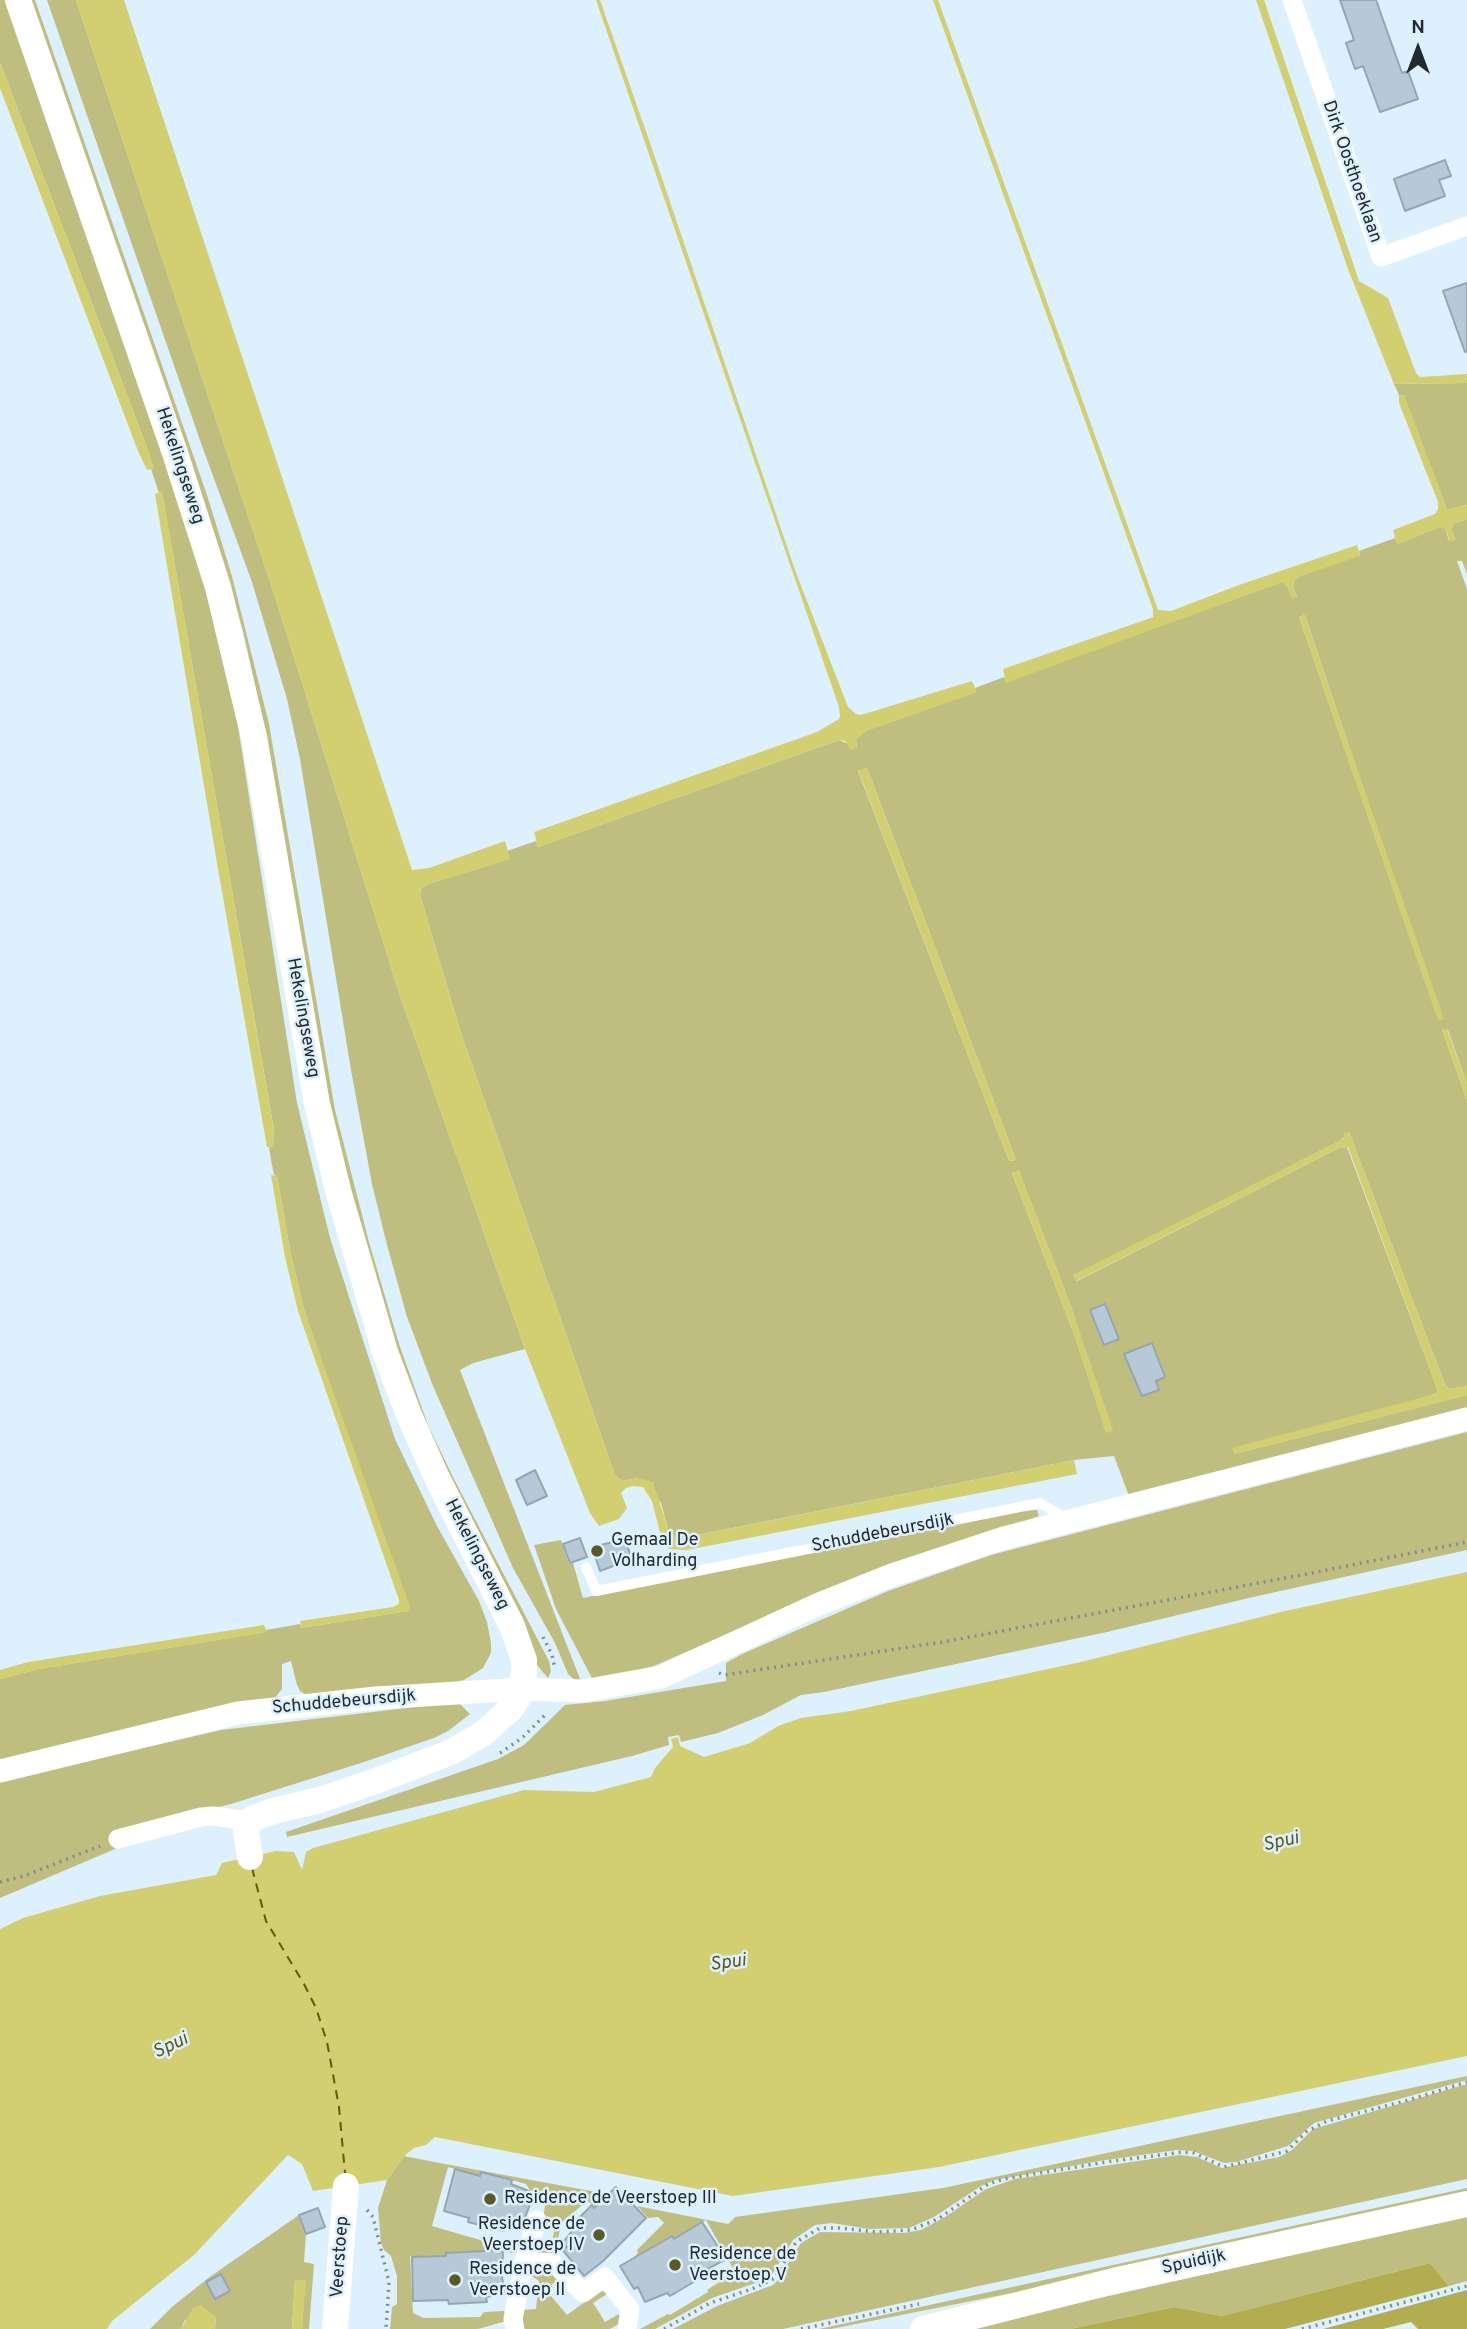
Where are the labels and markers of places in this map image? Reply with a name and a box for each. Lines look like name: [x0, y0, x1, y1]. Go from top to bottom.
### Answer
place label: Gemaal De Volharding: [611, 1530, 698, 1572]
marker: Gemaal De Volharding: [589, 1543, 605, 1559]
place label: Residence de Veerstoep III: [504, 2188, 717, 2210]
marker: Residence de Veerstoep III: [482, 2191, 498, 2207]
place label: Residence de Veerstoep IV: [478, 2214, 585, 2256]
marker: Residence de Veerstoep IV: [591, 2227, 607, 2243]
place label: Residence de Veerstoep V: [689, 2244, 796, 2286]
marker: Residence de Veerstoep V: [667, 2257, 683, 2273]
place label: Residence de Veerstoep II: [469, 2259, 576, 2302]
marker: Residence de Veerstoep II: [447, 2272, 463, 2288]

